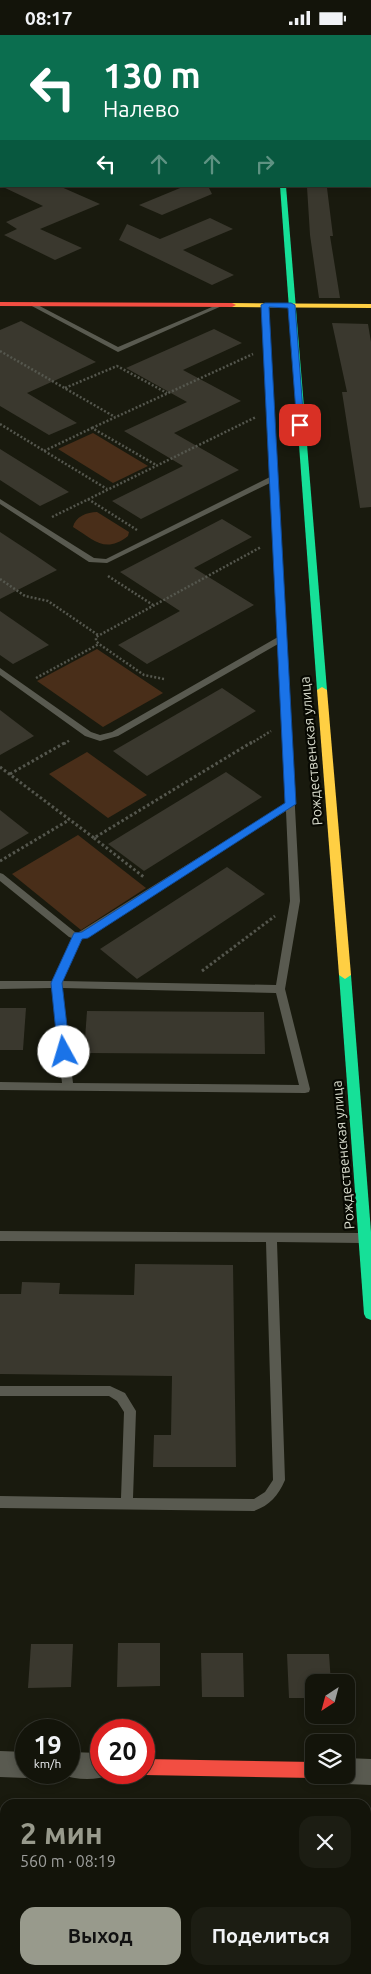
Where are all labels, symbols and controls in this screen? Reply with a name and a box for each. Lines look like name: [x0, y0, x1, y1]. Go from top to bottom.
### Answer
text: 08:17: [25, 7, 73, 29]
icon: left: [20, 55, 85, 120]
text: 130 m: [103, 55, 201, 95]
text: Налево: [103, 96, 180, 121]
icon: left: [92, 150, 120, 178]
icon: ahead: [145, 150, 173, 178]
icon: ahead: [198, 150, 226, 178]
icon: right: [251, 150, 279, 178]
pin: [279, 404, 321, 446]
icon: arrive: [286, 411, 314, 439]
street label: Рождественская улица: [297, 676, 325, 826]
position arrow: [37, 1025, 89, 1077]
street label: Рождественская улица: [329, 1080, 357, 1230]
north arrow: [305, 1674, 355, 1724]
map controls: [305, 1674, 355, 1784]
speed limit sign: 20: [90, 1719, 155, 1784]
text: 19: [33, 1731, 62, 1759]
button: layers: [305, 1734, 355, 1784]
text: km/h: [34, 1757, 61, 1770]
text: 2 мин: [20, 1816, 103, 1850]
button: close: [299, 1816, 351, 1868]
text: 560 m · 08:19: [20, 1852, 116, 1870]
button: Выход: [20, 1907, 181, 1965]
button: Поделиться: [191, 1907, 351, 1965]

